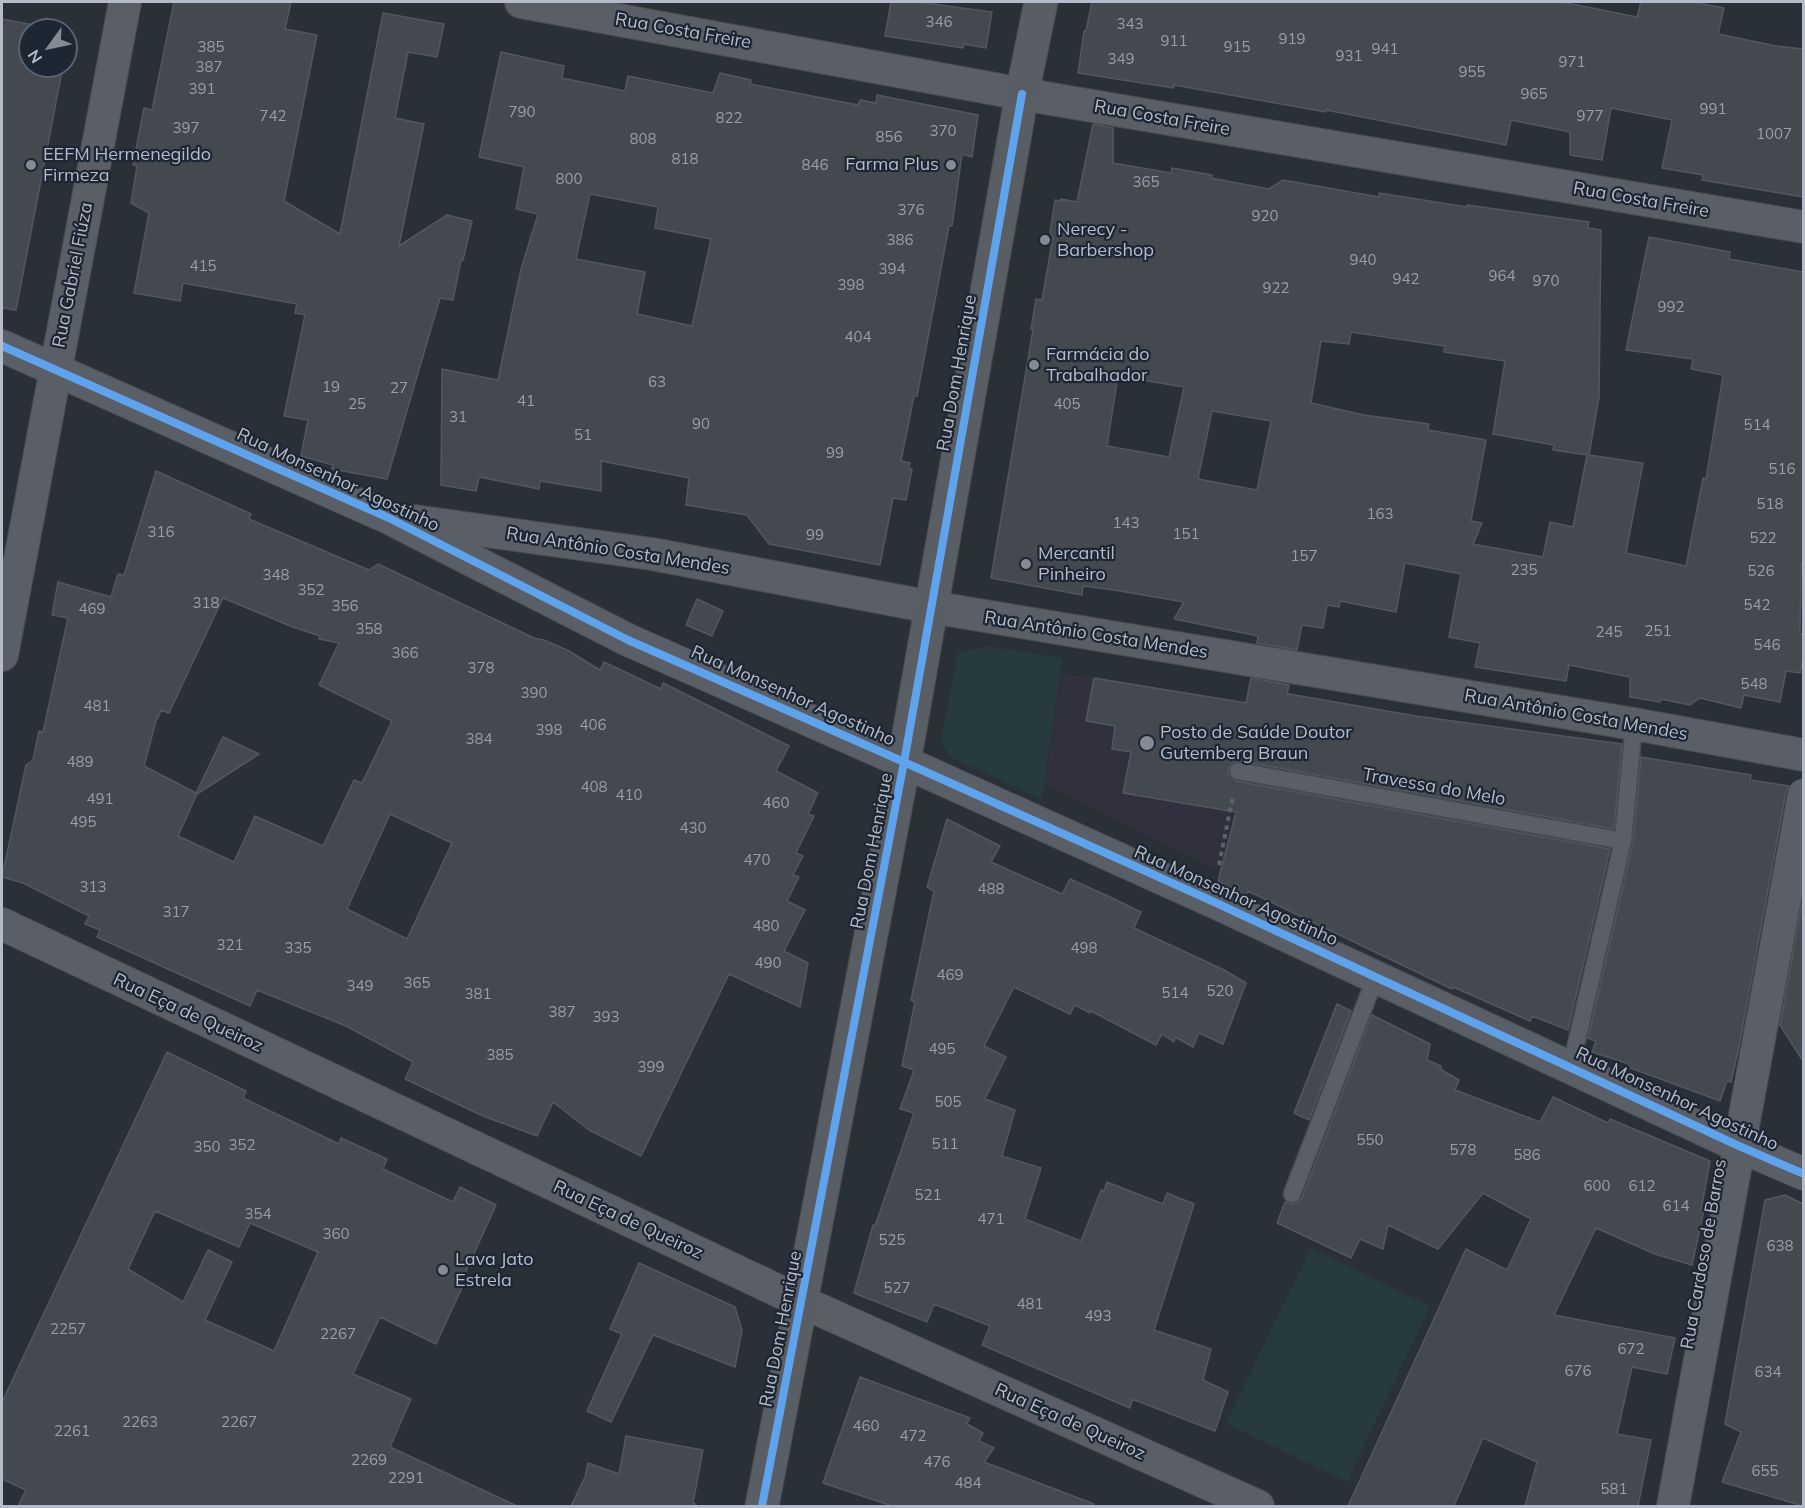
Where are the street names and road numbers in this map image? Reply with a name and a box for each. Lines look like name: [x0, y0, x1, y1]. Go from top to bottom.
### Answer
street label: Rua Costa Freire: [613, 8, 753, 54]
street label: Rua Costa Freire: [1092, 95, 1232, 141]
street label: Rua Costa Freire: [1571, 177, 1711, 223]
street label: Rua Gabriel Fiúza: [48, 201, 98, 349]
street label: Rua Dom Henrique: [933, 293, 981, 453]
street label: Rua Monsenhor Agostinho: [233, 424, 443, 536]
street label: Rua Antônio Costa Mendes: [505, 523, 731, 579]
street label: Rua Antônio Costa Mendes: [983, 607, 1209, 663]
street label: Rua Monsenhor Agostinho: [688, 641, 898, 751]
street label: Rua Antônio Costa Mendes: [1463, 685, 1689, 745]
street label: Travessa do Melo: [1361, 764, 1507, 810]
street label: Rua Dom Henrique: [846, 771, 898, 931]
street label: Rua Monsenhor Agostinho: [1131, 841, 1341, 951]
street label: Rua Eça de Queiroz: [110, 969, 266, 1057]
street label: Rua Monsenhor Agostinho: [1572, 1043, 1782, 1155]
street label: Rua Cardoso de Barros: [1677, 1157, 1731, 1351]
street label: Rua Eça de Queiroz: [550, 1176, 706, 1264]
street label: Rua Dom Henrique: [755, 1249, 807, 1409]
street label: Rua Eça de Queiroz: [991, 1379, 1149, 1465]

